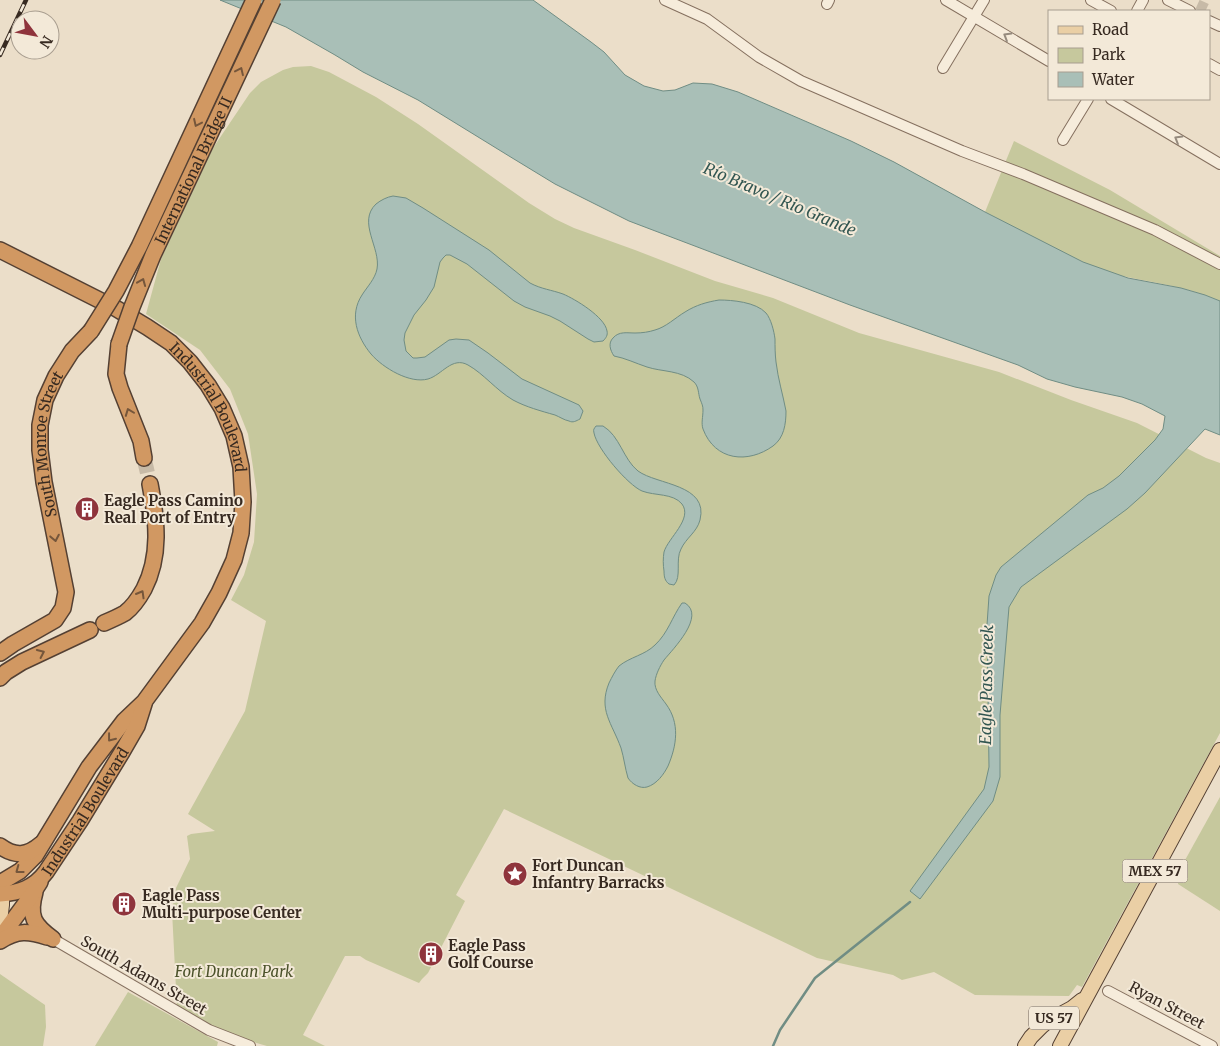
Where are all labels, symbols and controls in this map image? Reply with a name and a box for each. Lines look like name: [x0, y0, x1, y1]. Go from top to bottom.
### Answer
north arrow: [10, 10, 60, 60]
legend: [1048, 10, 1210, 100]
text: Road: [1092, 20, 1128, 39]
text: N: [35, 32, 57, 51]
one-way arrow: [1003, 33, 1012, 43]
text: Park: [1092, 45, 1126, 64]
one-way arrow: [233, 67, 244, 76]
text: Water: [1091, 70, 1135, 89]
street label: International Bridge II: [150, 93, 236, 247]
one-way arrow: [193, 118, 203, 127]
one-way arrow: [1175, 136, 1184, 146]
water label: Río Bravo / Rio Grande: [701, 158, 859, 240]
one-way arrow: [135, 278, 146, 287]
street label: Industrial Boulevard: [166, 338, 251, 472]
street label: South Monroe Street: [30, 367, 67, 519]
one-way arrow: [125, 408, 135, 416]
place label: Eagle Pass Camino Real Port of Entry: [104, 491, 243, 527]
building icon: Eagle Pass Camino Real Port of Entry: [74, 496, 100, 522]
one-way arrow: [49, 534, 60, 543]
one-way arrow: [134, 590, 144, 599]
water label: Eagle Pass Creek: [975, 625, 997, 745]
one-way arrow: [36, 648, 45, 659]
one-way arrow: [109, 732, 117, 741]
street label: Industrial Boulevard: [37, 744, 132, 879]
place label: Fort Duncan Infantry Barracks: [532, 856, 665, 892]
road number: MEX 57: [1122, 859, 1188, 882]
place icon: Fort Duncan Infantry Barracks: [502, 861, 528, 887]
one-way arrow: [16, 865, 25, 873]
place label: Eagle Pass Multi-purpose Center: [142, 886, 302, 922]
building icon: Eagle Pass Multi-purpose Center: [111, 891, 137, 917]
street label: South Adams Street: [77, 931, 211, 1019]
place label: Eagle Pass Golf Course: [448, 936, 533, 972]
building icon: Eagle Pass Golf Course: [418, 941, 444, 967]
park label: Fort Duncan Park: [174, 962, 294, 981]
street label: Ryan Street: [1126, 977, 1208, 1033]
road number: US 57: [1029, 1006, 1079, 1030]

